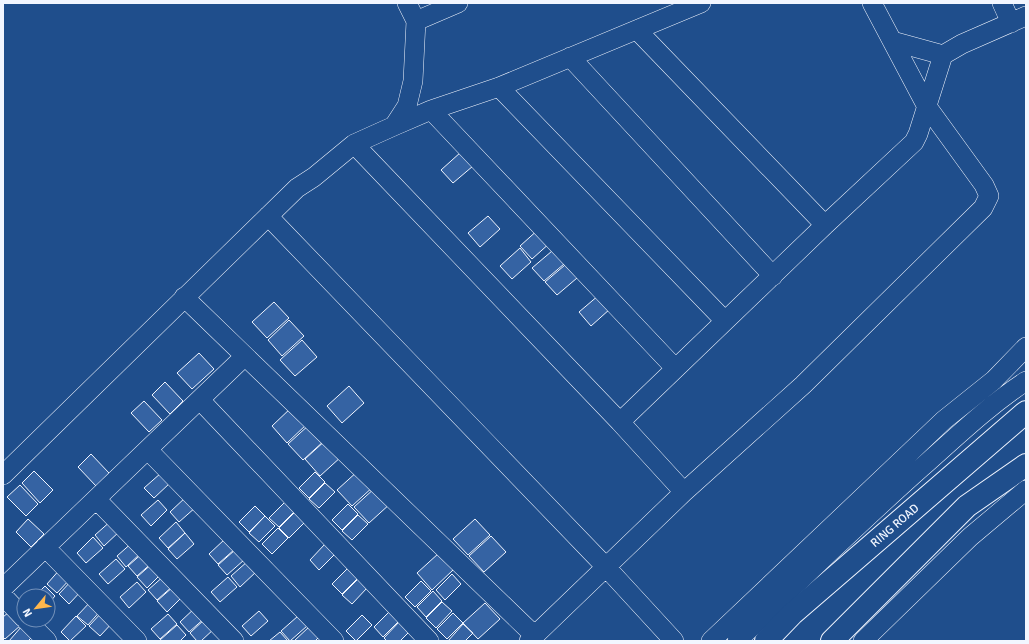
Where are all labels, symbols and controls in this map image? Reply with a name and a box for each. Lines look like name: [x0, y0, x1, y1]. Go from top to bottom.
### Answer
street label: RING ROAD: [868, 501, 922, 551]
north arrow: [16, 588, 56, 628]
text: N: [20, 606, 35, 619]

